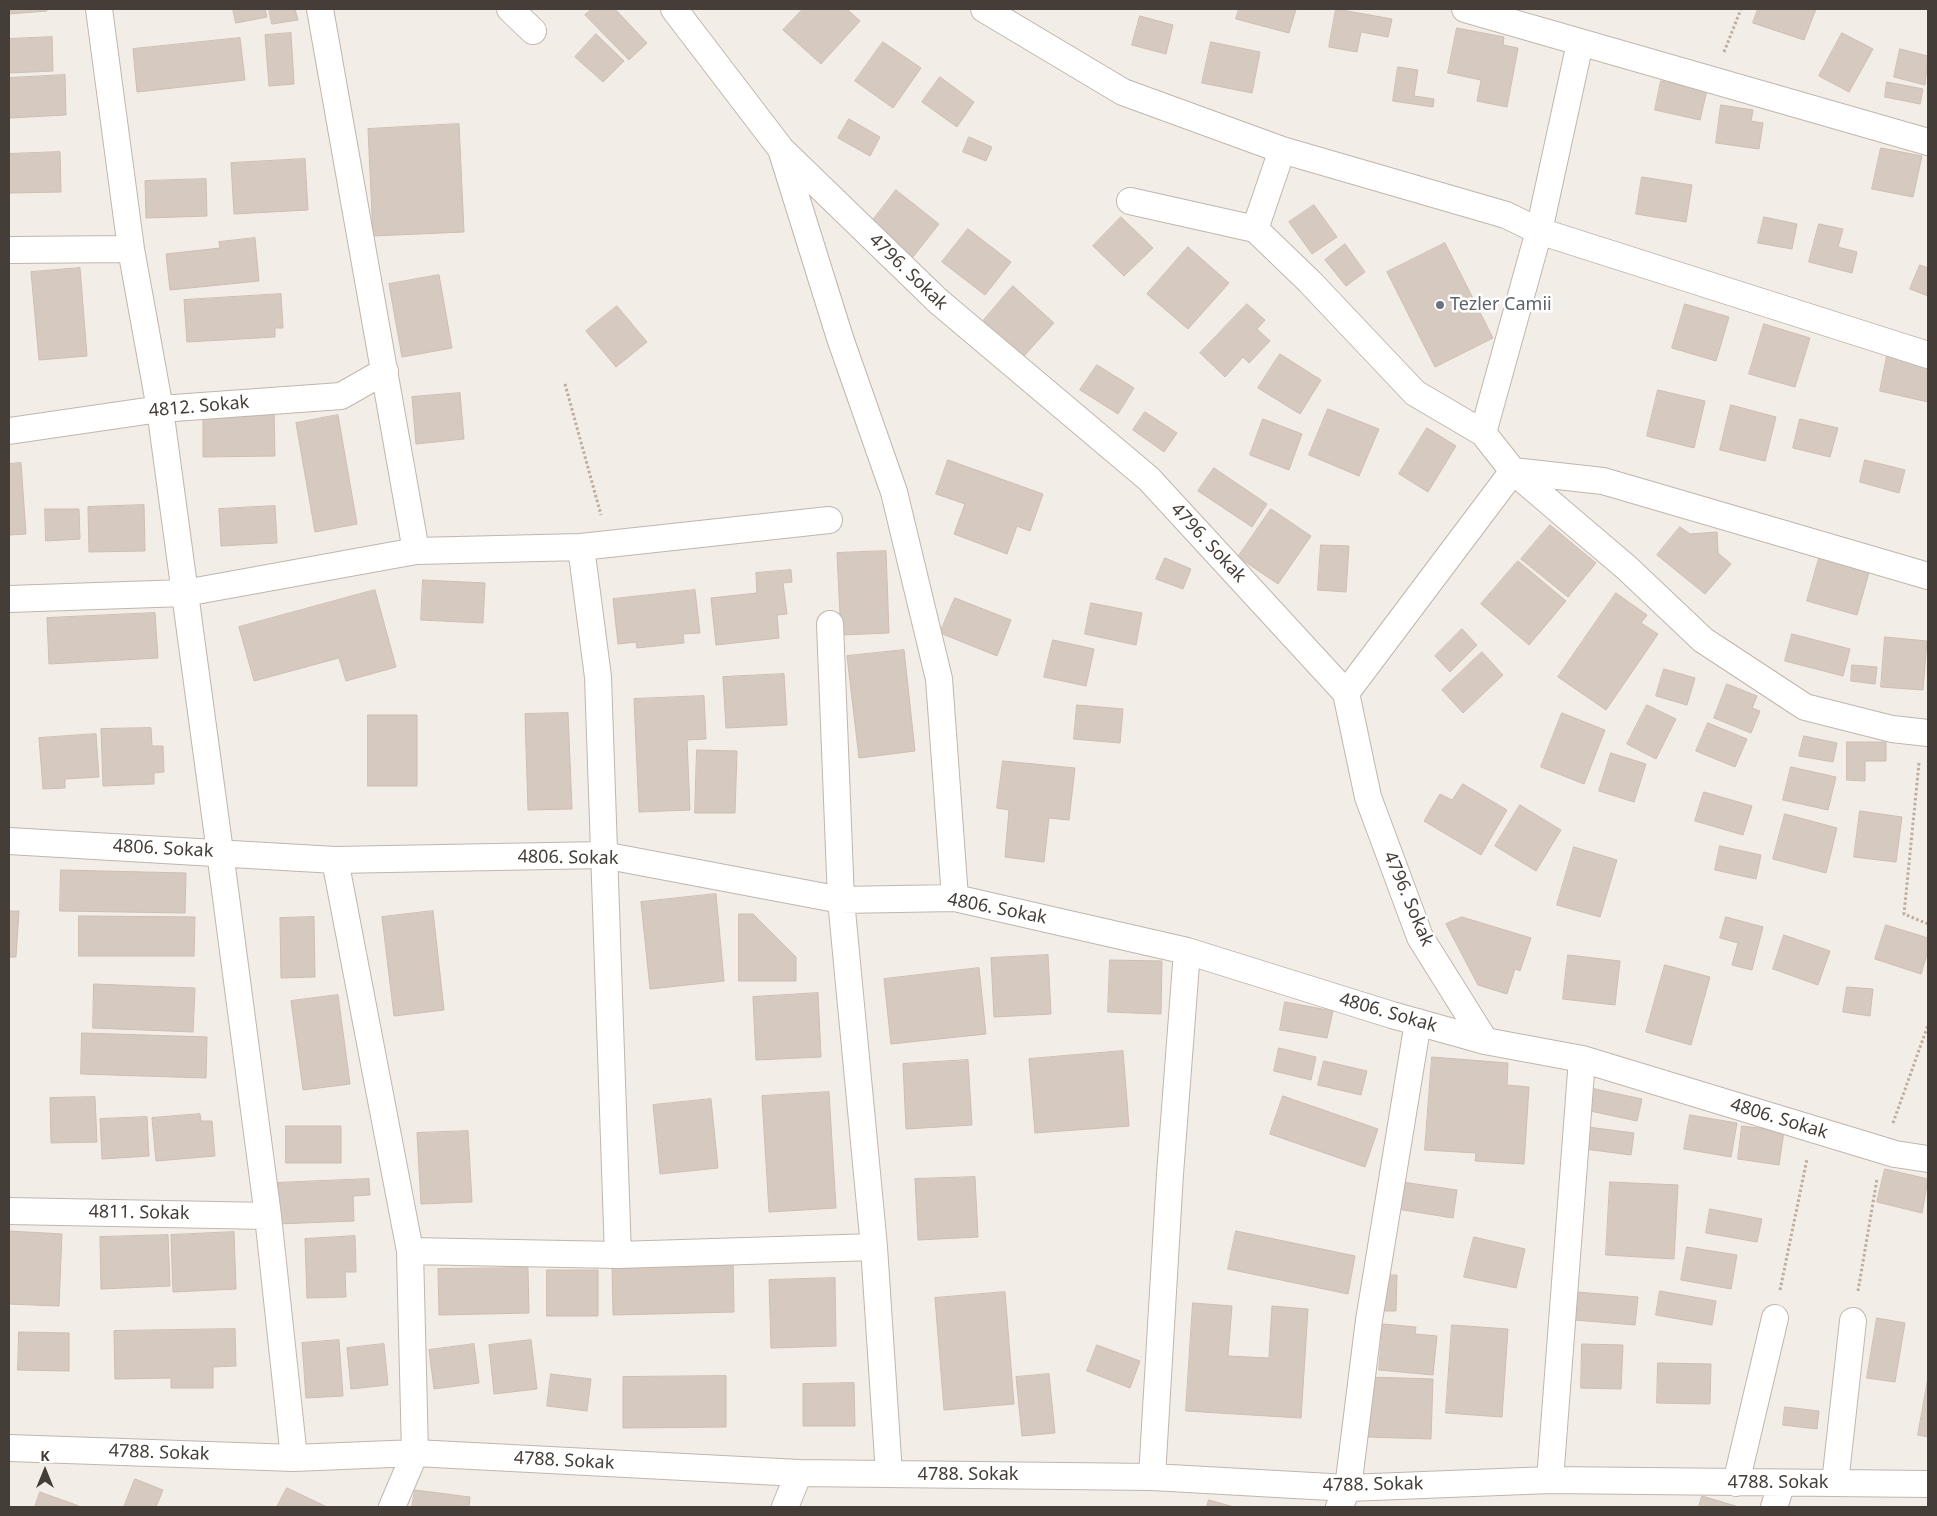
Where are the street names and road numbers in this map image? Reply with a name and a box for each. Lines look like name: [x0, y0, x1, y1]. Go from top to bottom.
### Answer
street label: 4796. Sokak: [864, 229, 952, 315]
street label: 4812. Sokak: [148, 392, 250, 422]
street label: 4796. Sokak: [1166, 499, 1250, 587]
street label: 4806. Sokak: [112, 836, 214, 862]
street label: 4806. Sokak: [517, 846, 619, 870]
street label: 4796. Sokak: [1378, 848, 1438, 950]
street label: 4806. Sokak: [945, 889, 1049, 929]
street label: 4806. Sokak: [1337, 989, 1439, 1037]
street label: 4806. Sokak: [1728, 1094, 1830, 1144]
street label: 4811. Sokak: [88, 1201, 190, 1225]
street label: 4788. Sokak: [108, 1440, 210, 1466]
street label: 4788. Sokak: [513, 1448, 615, 1474]
street label: 4788. Sokak: [918, 1464, 1018, 1486]
street label: 4788. Sokak: [1728, 1472, 1828, 1494]
street label: 4788. Sokak: [1322, 1473, 1424, 1497]

